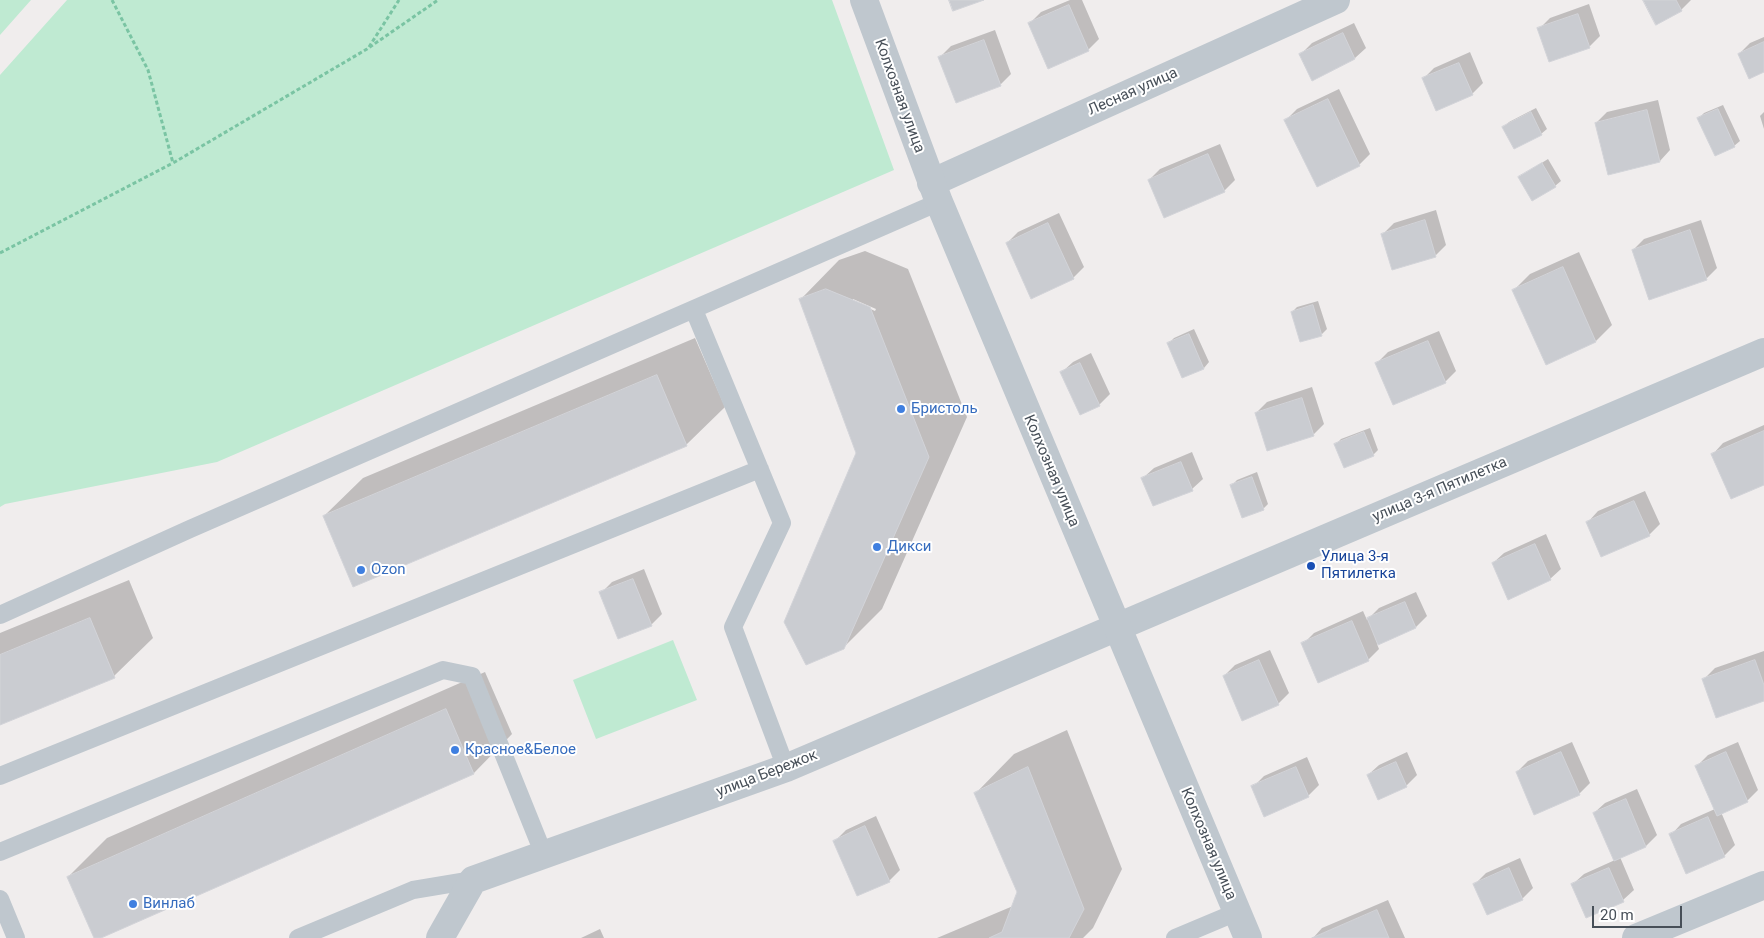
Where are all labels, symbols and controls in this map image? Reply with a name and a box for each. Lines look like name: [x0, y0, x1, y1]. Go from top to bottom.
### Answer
street label: Колхозная улица: [870, 37, 928, 155]
street label: Лесная улица: [1085, 64, 1181, 120]
place label: Бристоль: [911, 400, 978, 418]
marker: Бристоль: [895, 403, 907, 415]
street label: Колхозная улица: [1019, 412, 1083, 530]
street label: улица 3-я Пятилетка: [1370, 454, 1510, 526]
place label: Дикси: [887, 538, 931, 556]
marker: Дикси: [871, 541, 883, 553]
place label: Улица 3-я Пятилетка: [1321, 548, 1396, 583]
marker: Улица 3-я Пятилетка: [1305, 560, 1317, 572]
place label: Ozon: [371, 561, 405, 579]
marker: Ozon: [355, 564, 367, 576]
place label: Красное&Белое: [465, 741, 576, 759]
marker: Красное&Белое: [449, 744, 461, 756]
street label: улица Бережок: [714, 746, 820, 802]
street label: Колхозная улица: [1176, 785, 1240, 903]
place label: Винлаб: [143, 895, 195, 913]
scale bar: [1594, 896, 1684, 928]
marker: Винлаб: [127, 898, 139, 910]
text: 20 m: [1600, 906, 1634, 924]

